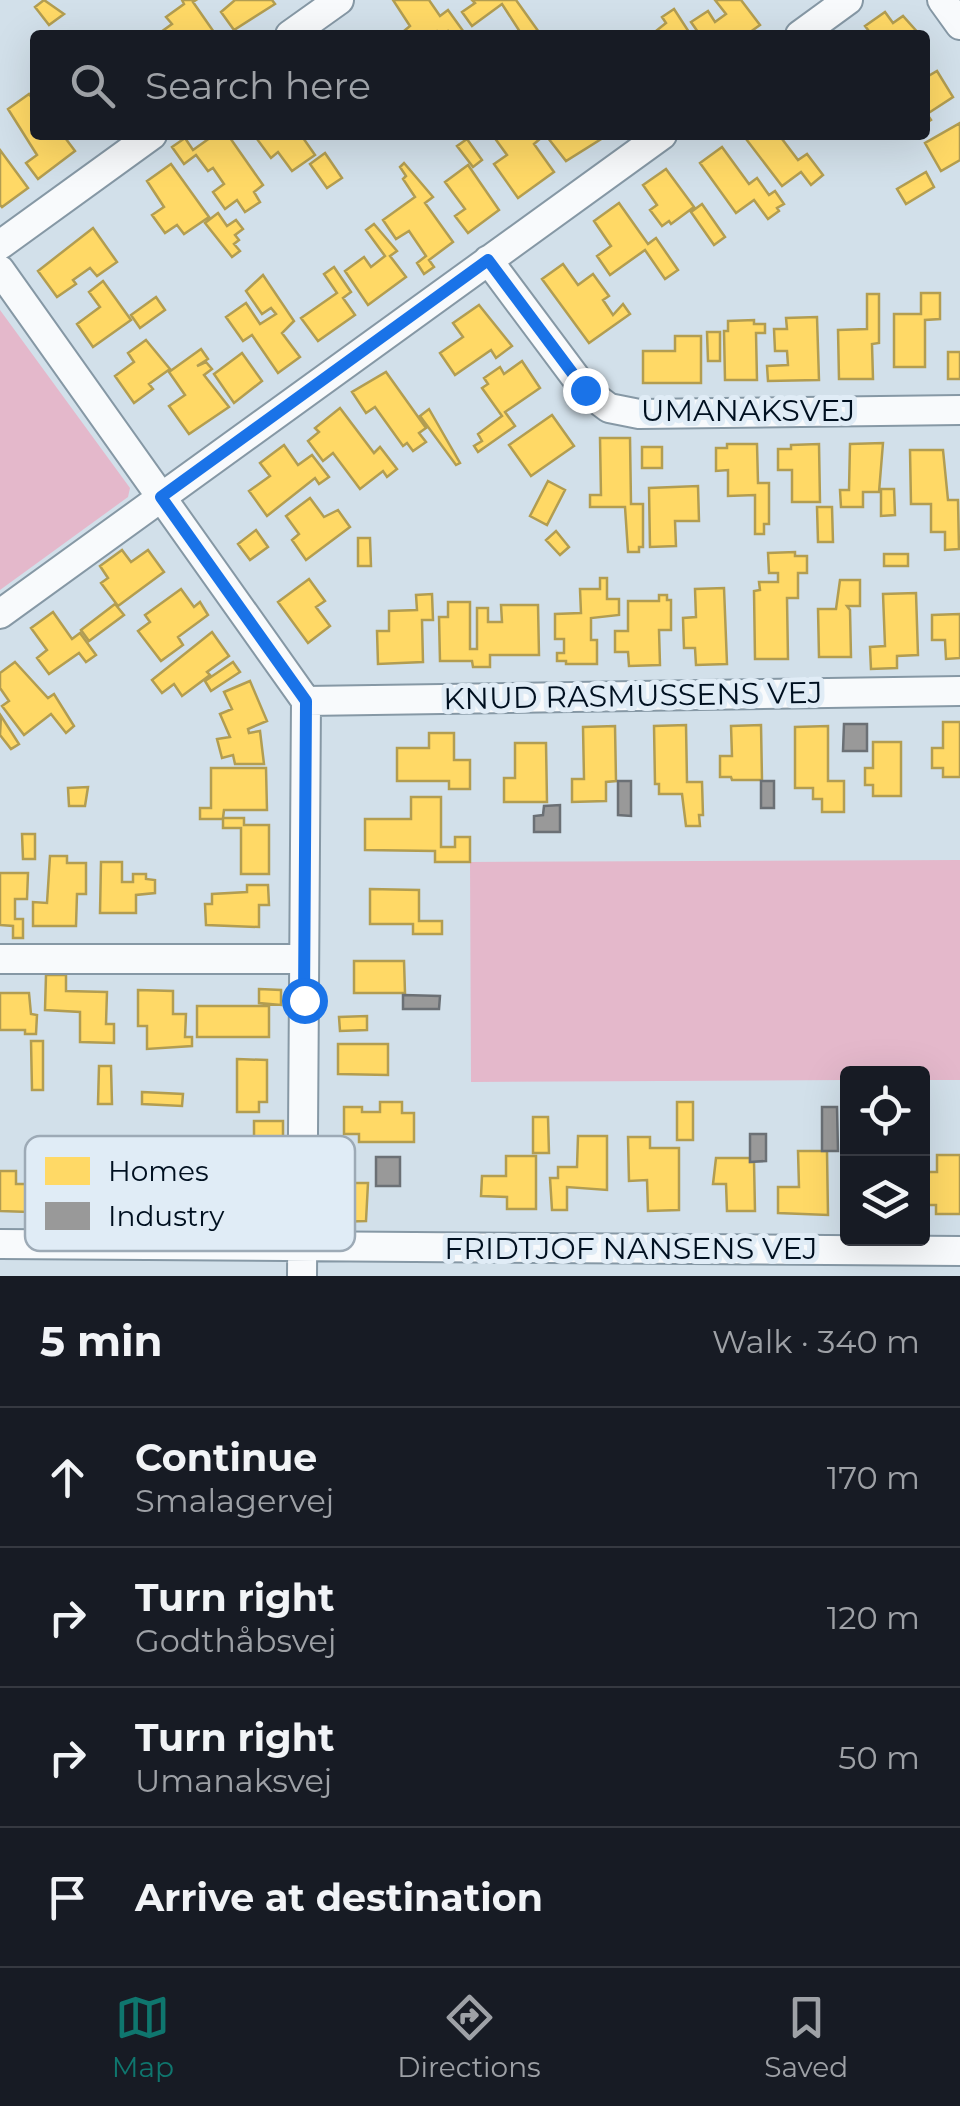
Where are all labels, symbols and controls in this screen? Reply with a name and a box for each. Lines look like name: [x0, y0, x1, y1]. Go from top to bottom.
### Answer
search box: [30, 30, 930, 140]
icon: search: [65, 58, 120, 113]
text: Search here: [145, 62, 371, 109]
route end: [563, 368, 609, 414]
street label: UMANAKSVEJ: [641, 392, 855, 429]
street label: KNUD RASMUSSENS VEJ: [443, 674, 823, 717]
route start: [282, 978, 328, 1024]
map controls: [840, 1066, 930, 1246]
button: locate: [840, 1066, 930, 1156]
legend: [25, 1136, 355, 1251]
text: Homes: [108, 1154, 209, 1188]
button: layers: [840, 1156, 930, 1246]
text: Industry: [108, 1199, 225, 1233]
street label: FRIDTJOF NANSENS VEJ: [444, 1230, 818, 1267]
text: 5 min: [40, 1315, 163, 1367]
text: Walk · 340 m: [712, 1322, 920, 1361]
text: Continue: [135, 1434, 317, 1481]
icon: ahead: [40, 1450, 95, 1505]
text: 170 m: [827, 1458, 920, 1497]
text: Smalagervej: [135, 1481, 334, 1520]
text: Turn right: [135, 1574, 334, 1621]
icon: right: [40, 1590, 95, 1645]
text: 120 m: [827, 1598, 920, 1637]
text: Godthåbsvej: [135, 1621, 336, 1660]
text: Turn right: [135, 1714, 334, 1761]
icon: right: [40, 1730, 95, 1785]
text: 50 m: [838, 1738, 920, 1777]
text: Umanaksvej: [135, 1761, 332, 1800]
icon: arrive: [40, 1870, 95, 1925]
text: Arrive at destination: [135, 1874, 543, 1921]
tab: Map: [112, 1990, 174, 2084]
tab: Directions: [397, 1990, 541, 2084]
tab: Saved: [764, 1990, 848, 2084]

